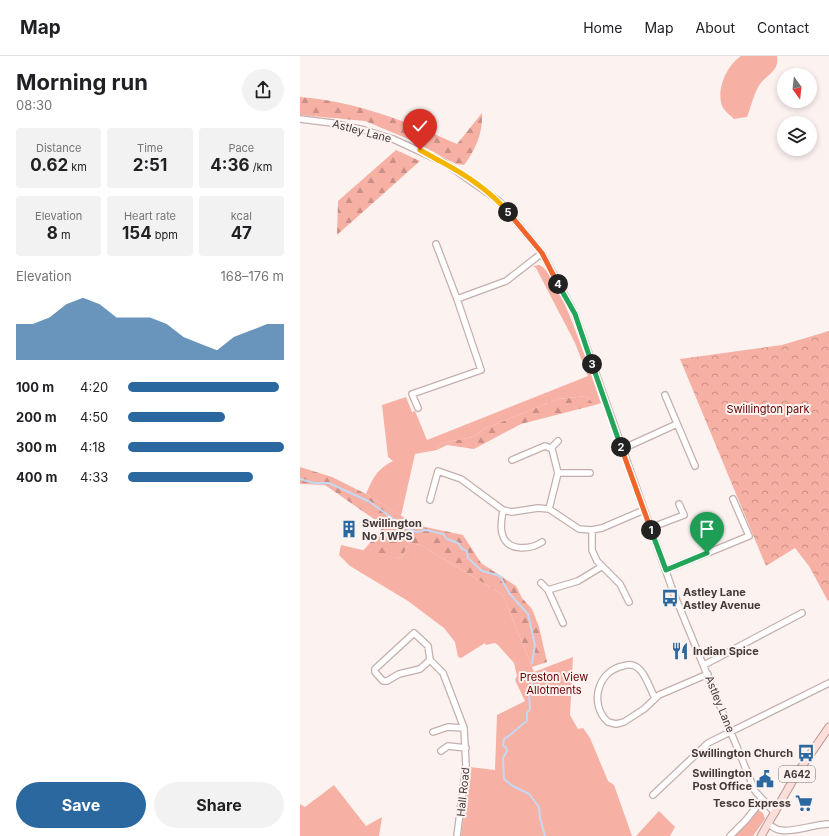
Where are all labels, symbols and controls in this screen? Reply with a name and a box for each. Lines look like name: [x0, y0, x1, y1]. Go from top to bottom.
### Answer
text: Map: [20, 16, 61, 39]
text: Home: [583, 19, 622, 36]
text: Map: [644, 19, 674, 36]
text: About: [696, 19, 735, 36]
text: Contact: [757, 19, 809, 36]
north arrow: [777, 68, 817, 108]
map controls: [777, 68, 817, 156]
text: Morning run: [16, 69, 148, 95]
button: share: [242, 69, 284, 111]
text: 08:30: [16, 97, 52, 113]
pin: [403, 109, 437, 150]
icon: check: [409, 115, 431, 137]
street label: Astley Lane: [331, 116, 393, 146]
button: layers: [777, 116, 817, 156]
text: Distance: [36, 141, 81, 155]
text: Time: [137, 141, 163, 155]
text: Pace: [228, 141, 254, 155]
text: 0.62: [30, 155, 68, 175]
text: 2:51: [133, 155, 167, 175]
text: 4:36: [210, 155, 250, 175]
text: km: [68, 160, 87, 174]
text: /km: [250, 160, 272, 174]
pin: 5: [498, 202, 518, 222]
text: 5: [504, 205, 512, 219]
text: Elevation: [35, 209, 82, 223]
text: Heart rate: [124, 209, 176, 223]
text: kcal: [231, 209, 252, 223]
text: 8: [47, 223, 58, 243]
text: 154: [122, 223, 152, 243]
text: 47: [231, 223, 252, 243]
text: m: [58, 228, 71, 242]
text: bpm: [152, 228, 178, 242]
text: Elevation: [16, 268, 72, 284]
text: 168–176 m: [221, 268, 284, 284]
pin: 4: [548, 274, 568, 294]
text: 4: [554, 277, 562, 291]
pin: 3: [582, 354, 602, 374]
text: 3: [588, 357, 596, 371]
text: 100 m: [16, 379, 54, 395]
text: 4:20: [80, 379, 108, 395]
park label: Swillington park: [726, 402, 810, 416]
text: 200 m: [16, 409, 57, 425]
text: 4:50: [80, 409, 108, 425]
pin: 2: [611, 437, 631, 457]
text: 300 m: [16, 439, 57, 455]
text: 4:18: [80, 439, 105, 455]
text: 2: [618, 440, 624, 454]
text: 400 m: [16, 469, 57, 485]
text: 4:33: [80, 469, 108, 485]
pin: [690, 512, 724, 553]
place label: Swillington No 1 WPS: [362, 516, 422, 543]
icon: arrive: [696, 518, 718, 540]
building icon: Swillington No 1 WPS: [339, 519, 359, 539]
pin: 1: [641, 520, 661, 540]
text: 1: [649, 523, 653, 537]
place label: Astley Lane Astley Avenue: [683, 585, 761, 612]
bus stop icon: Astley Lane Astley Avenue: [660, 588, 680, 608]
restaurant icon: Indian Spice: [670, 641, 690, 661]
place label: Indian Spice: [693, 644, 759, 658]
park label: Preston View Allotments: [520, 670, 588, 697]
street label: Astley Lane: [702, 673, 738, 735]
bus stop icon: Swillington Church: [796, 743, 816, 763]
place label: Swillington Church: [691, 746, 793, 760]
place label: Swillington Post Office: [692, 766, 752, 793]
road number: A642: [779, 766, 815, 782]
street label: Hall Road: [453, 767, 473, 817]
public building icon: Swillington Post Office: [755, 769, 775, 789]
button: Save: [16, 782, 146, 828]
button: Share: [154, 782, 284, 828]
supermarket icon: Tesco Express: [794, 793, 814, 813]
place label: Tesco Express: [713, 796, 791, 810]

